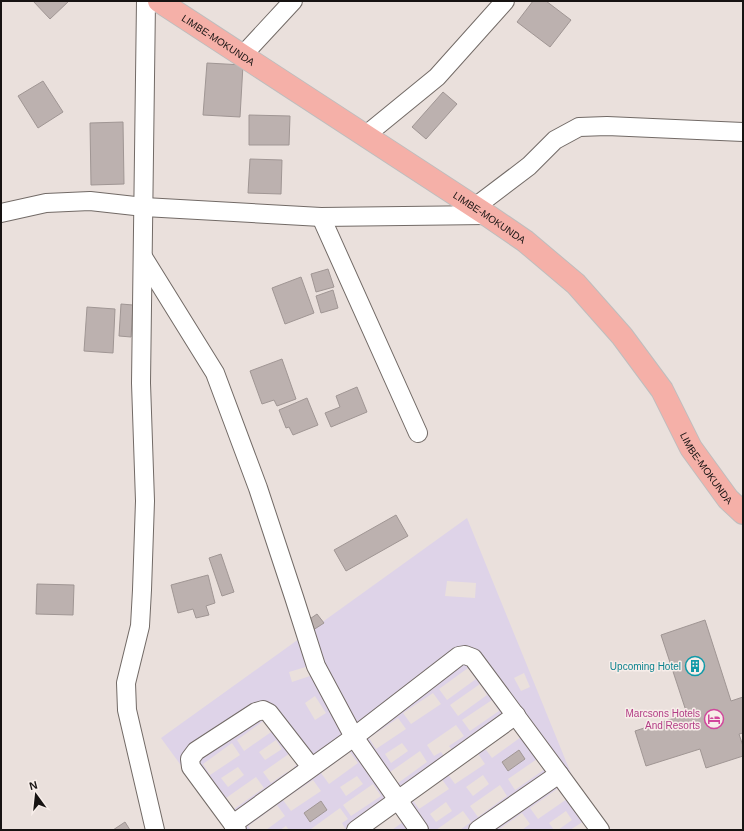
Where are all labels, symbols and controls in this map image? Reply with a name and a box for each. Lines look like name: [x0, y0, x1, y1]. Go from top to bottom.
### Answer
street label: LIMBE-MOKUNDA: [180, 12, 257, 68]
street label: LIMBE-MOKUNDA: [451, 189, 528, 245]
street label: LIMBE-MOKUNDA: [678, 430, 735, 506]
building icon: Upcoming Hotel: [684, 655, 706, 677]
place label: Upcoming Hotel: [610, 661, 681, 672]
place label: Marcsons Hotels And Resorts: [626, 708, 700, 731]
hotel icon: Marcsons Hotels And Resorts: [703, 708, 725, 730]
north arrow: [16, 775, 56, 815]
text: N: [28, 779, 39, 792]

